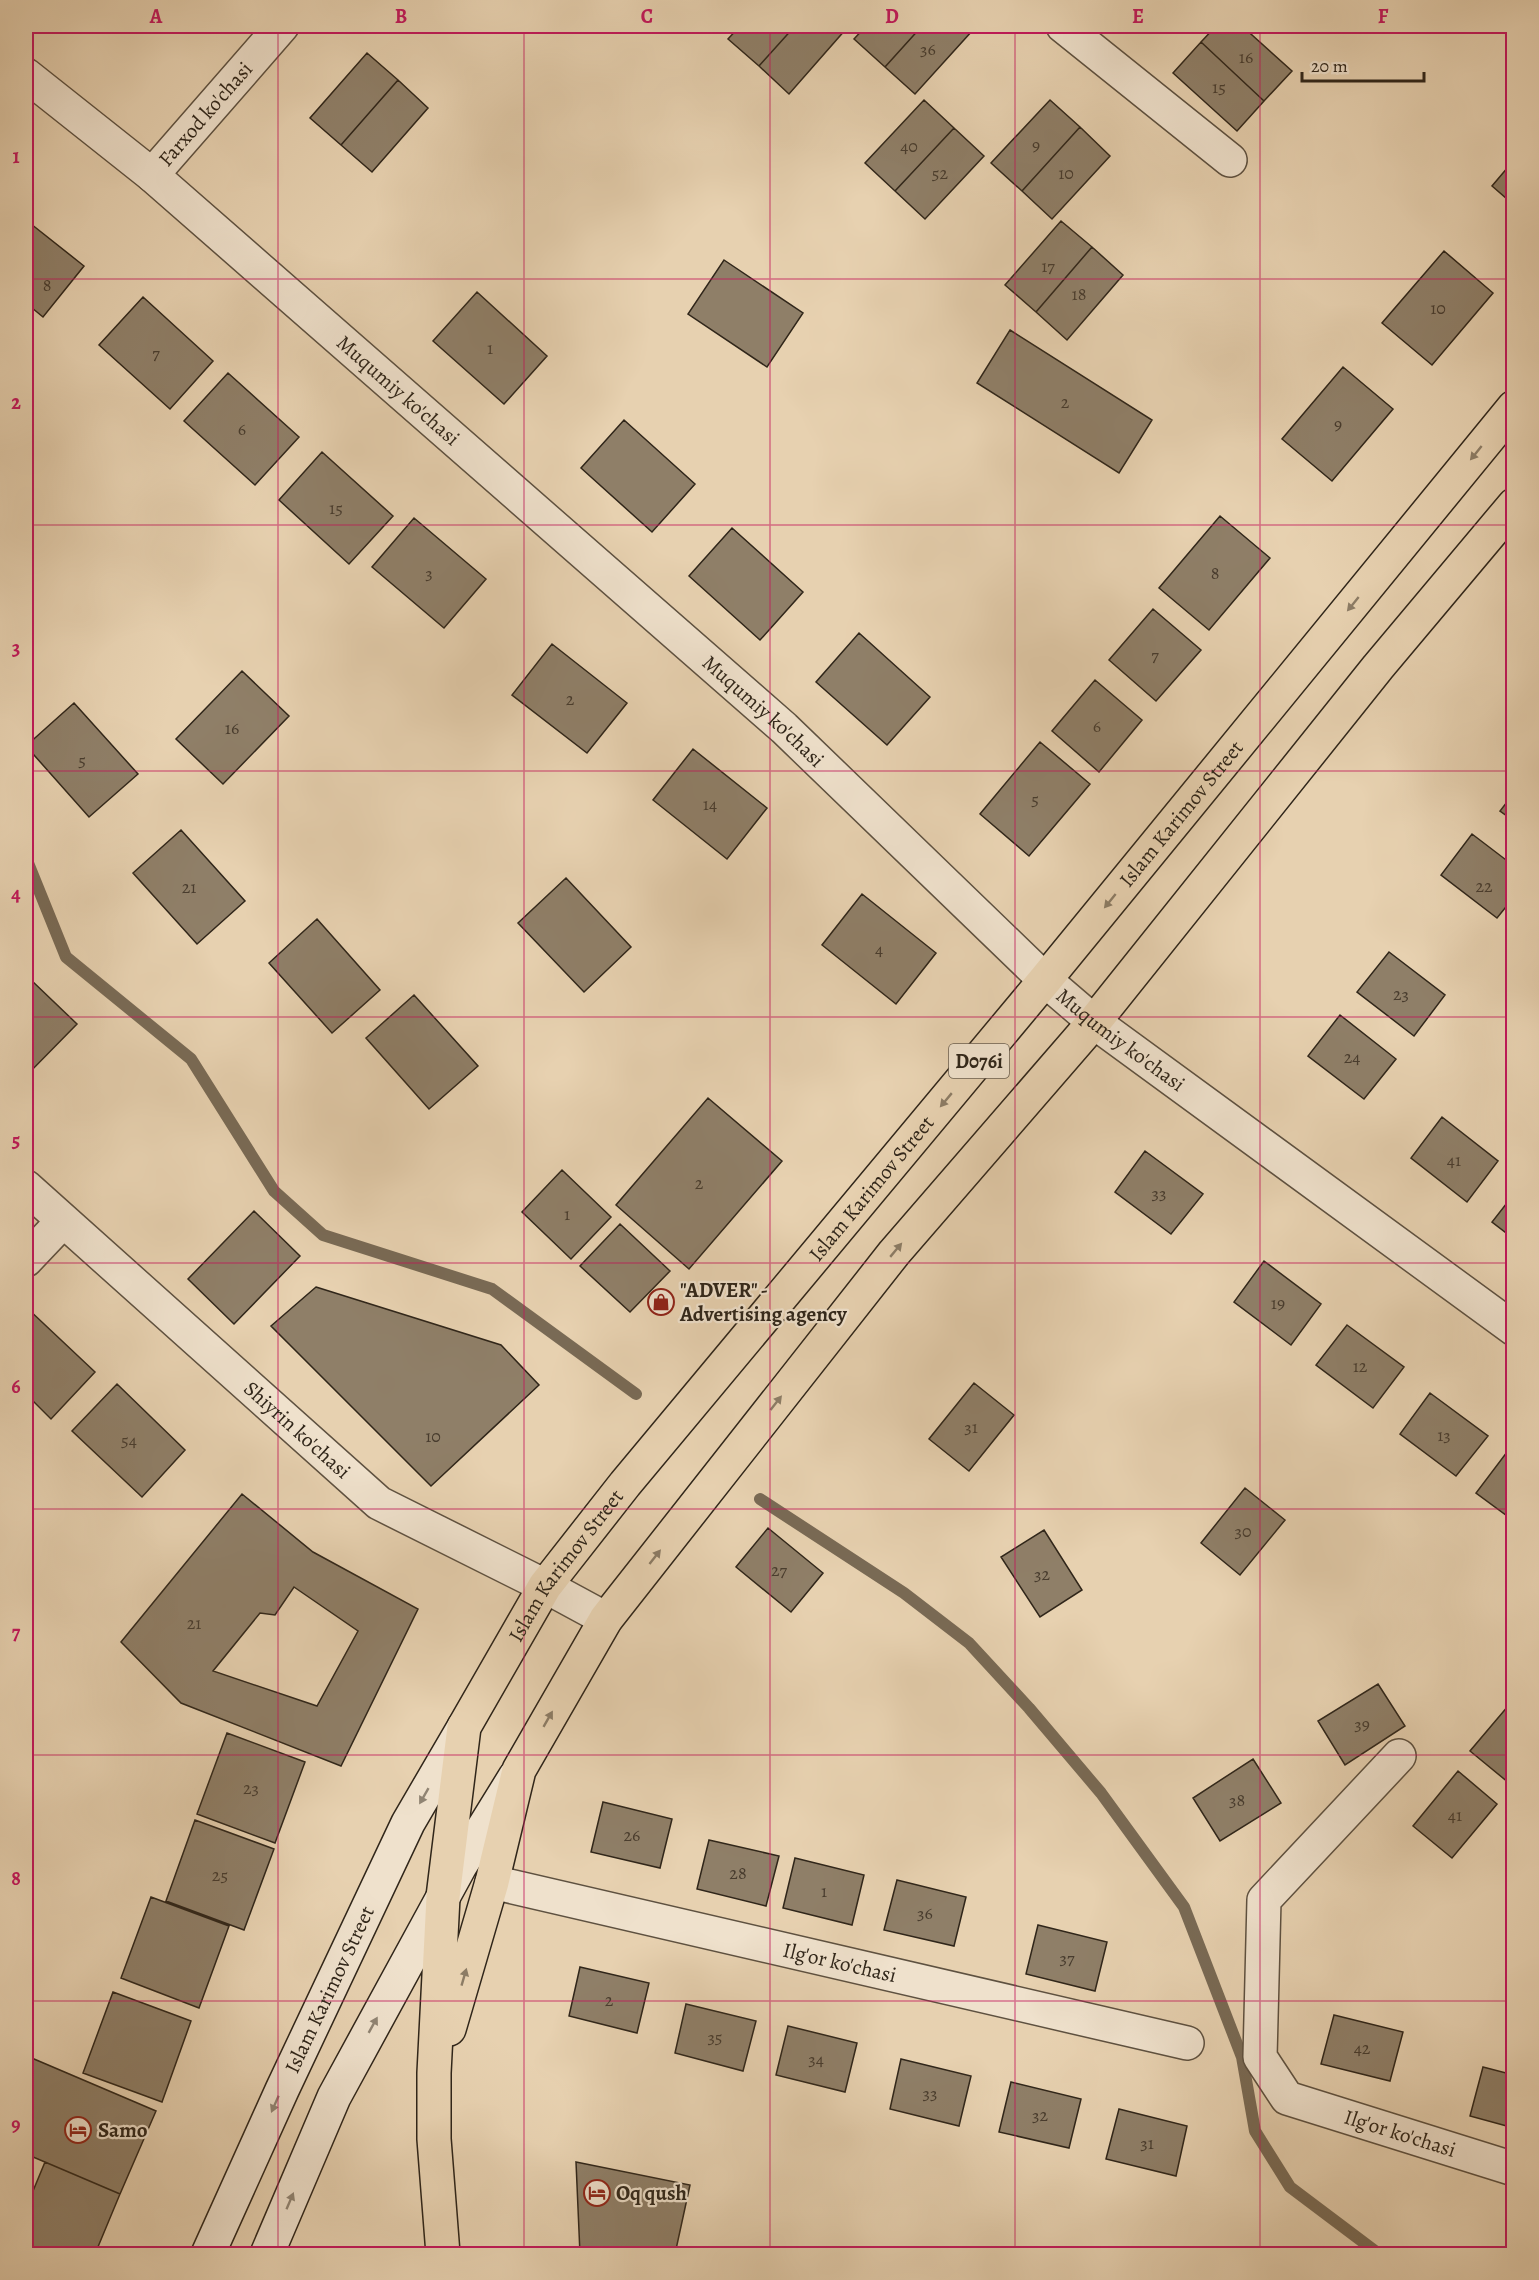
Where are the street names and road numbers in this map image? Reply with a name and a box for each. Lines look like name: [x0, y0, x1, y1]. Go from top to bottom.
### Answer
street label: Farxod ko'chasi: [152, 56, 259, 172]
street label: Muqumiy ko'chasi: [331, 329, 466, 452]
street label: Muqumiy ko'chasi: [696, 649, 830, 774]
street label: Islam Karimov Street: [1113, 734, 1250, 893]
street label: Muqumiy ko'chasi: [1050, 982, 1191, 1098]
road number: D076i: [949, 1044, 1009, 1078]
street label: Islam Karimov Street: [802, 1109, 940, 1267]
street label: Shiyrin ko'chasi: [238, 1375, 357, 1485]
street label: Islam Karimov Street: [502, 1483, 630, 1647]
street label: Islam Karimov Street: [278, 1901, 381, 2078]
street label: Ilg'or ko'chasi: [780, 1936, 899, 1989]
street label: Ilg'or ko'chasi: [1341, 2103, 1460, 2164]

